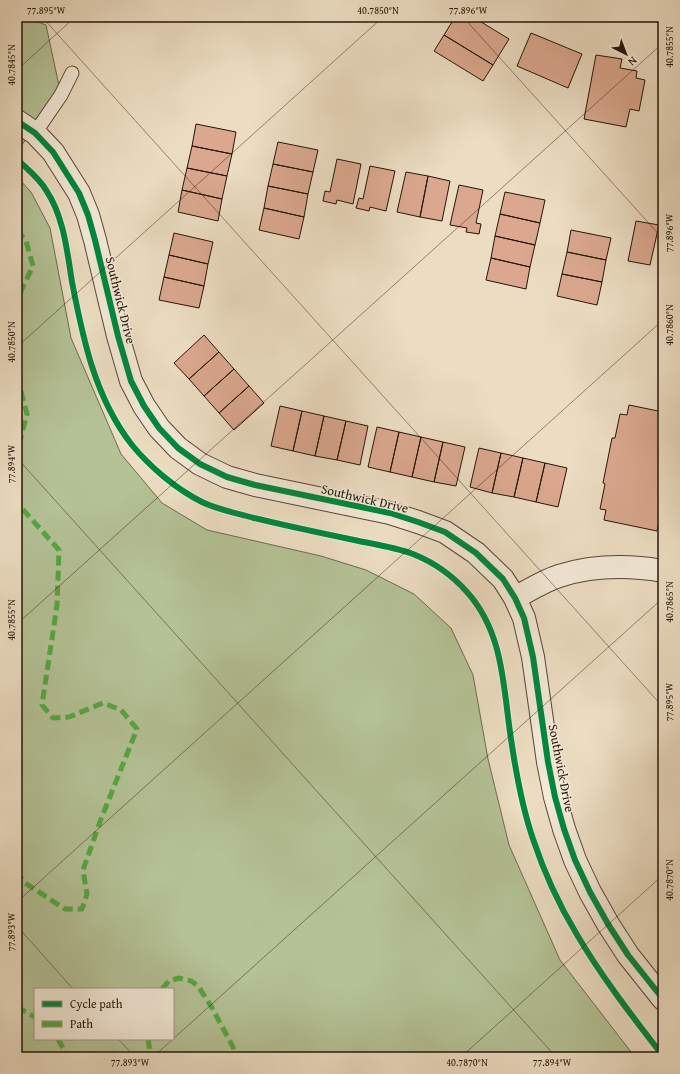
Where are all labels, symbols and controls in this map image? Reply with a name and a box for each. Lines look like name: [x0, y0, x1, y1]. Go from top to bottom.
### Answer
text: 77.895°W: [27, 3, 66, 18]
text: 40.7850°N: [357, 3, 399, 18]
text: 77.896°W: [449, 3, 488, 18]
text: 40.7855°N: [662, 26, 677, 68]
north arrow: [606, 34, 646, 74]
text: 40.7845°N: [4, 44, 19, 86]
text: N: [624, 53, 641, 70]
text: 77.896°W: [662, 213, 677, 252]
street label: Southwick Drive: [101, 255, 140, 346]
text: 40.7860°N: [662, 304, 677, 346]
text: 40.7850°N: [4, 321, 19, 363]
text: 77.894°W: [4, 444, 19, 483]
street label: Southwick Drive: [319, 479, 410, 518]
text: 40.7865°N: [662, 581, 677, 623]
text: 40.7855°N: [4, 599, 19, 641]
text: 77.895°W: [662, 682, 677, 721]
street label: Southwick Drive: [544, 723, 579, 814]
text: 40.7870°N: [662, 859, 677, 901]
text: 77.893°W: [4, 912, 19, 951]
legend: [34, 988, 174, 1040]
text: Cycle path: [70, 995, 123, 1012]
text: Path: [70, 1015, 93, 1032]
text: 77.893°W: [111, 1055, 150, 1070]
text: 40.7870°N: [446, 1055, 488, 1070]
text: 77.894°W: [533, 1055, 572, 1070]

